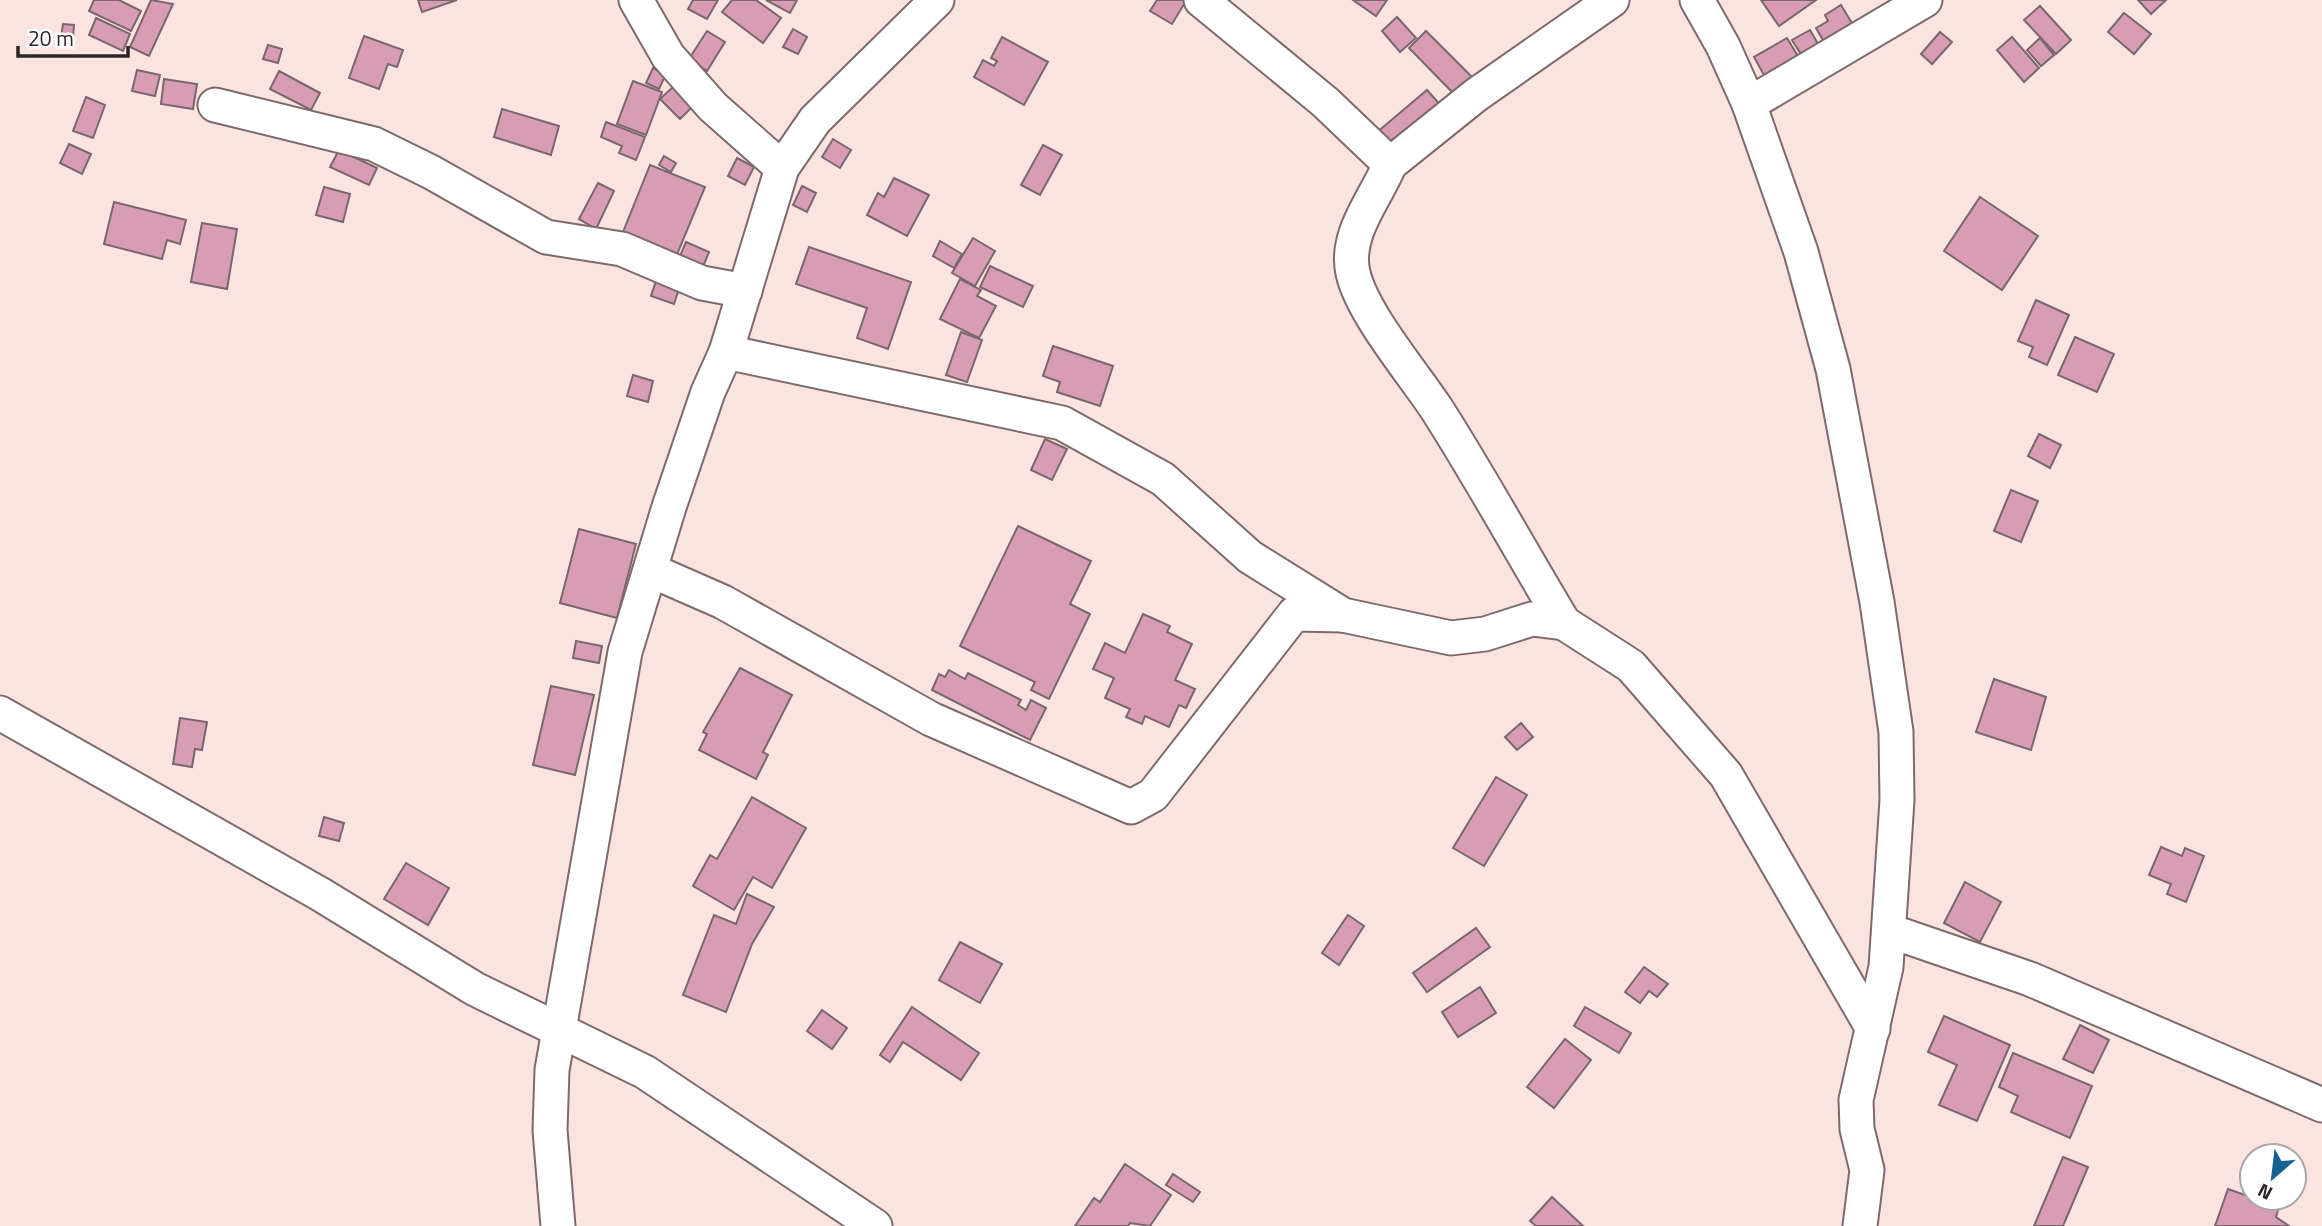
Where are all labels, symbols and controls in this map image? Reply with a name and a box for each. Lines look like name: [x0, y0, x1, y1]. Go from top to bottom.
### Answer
scale bar: [18, 14, 128, 58]
text: 20 m: [28, 22, 74, 54]
north arrow: [2238, 1142, 2308, 1212]
text: N: [2252, 1177, 2277, 1208]

